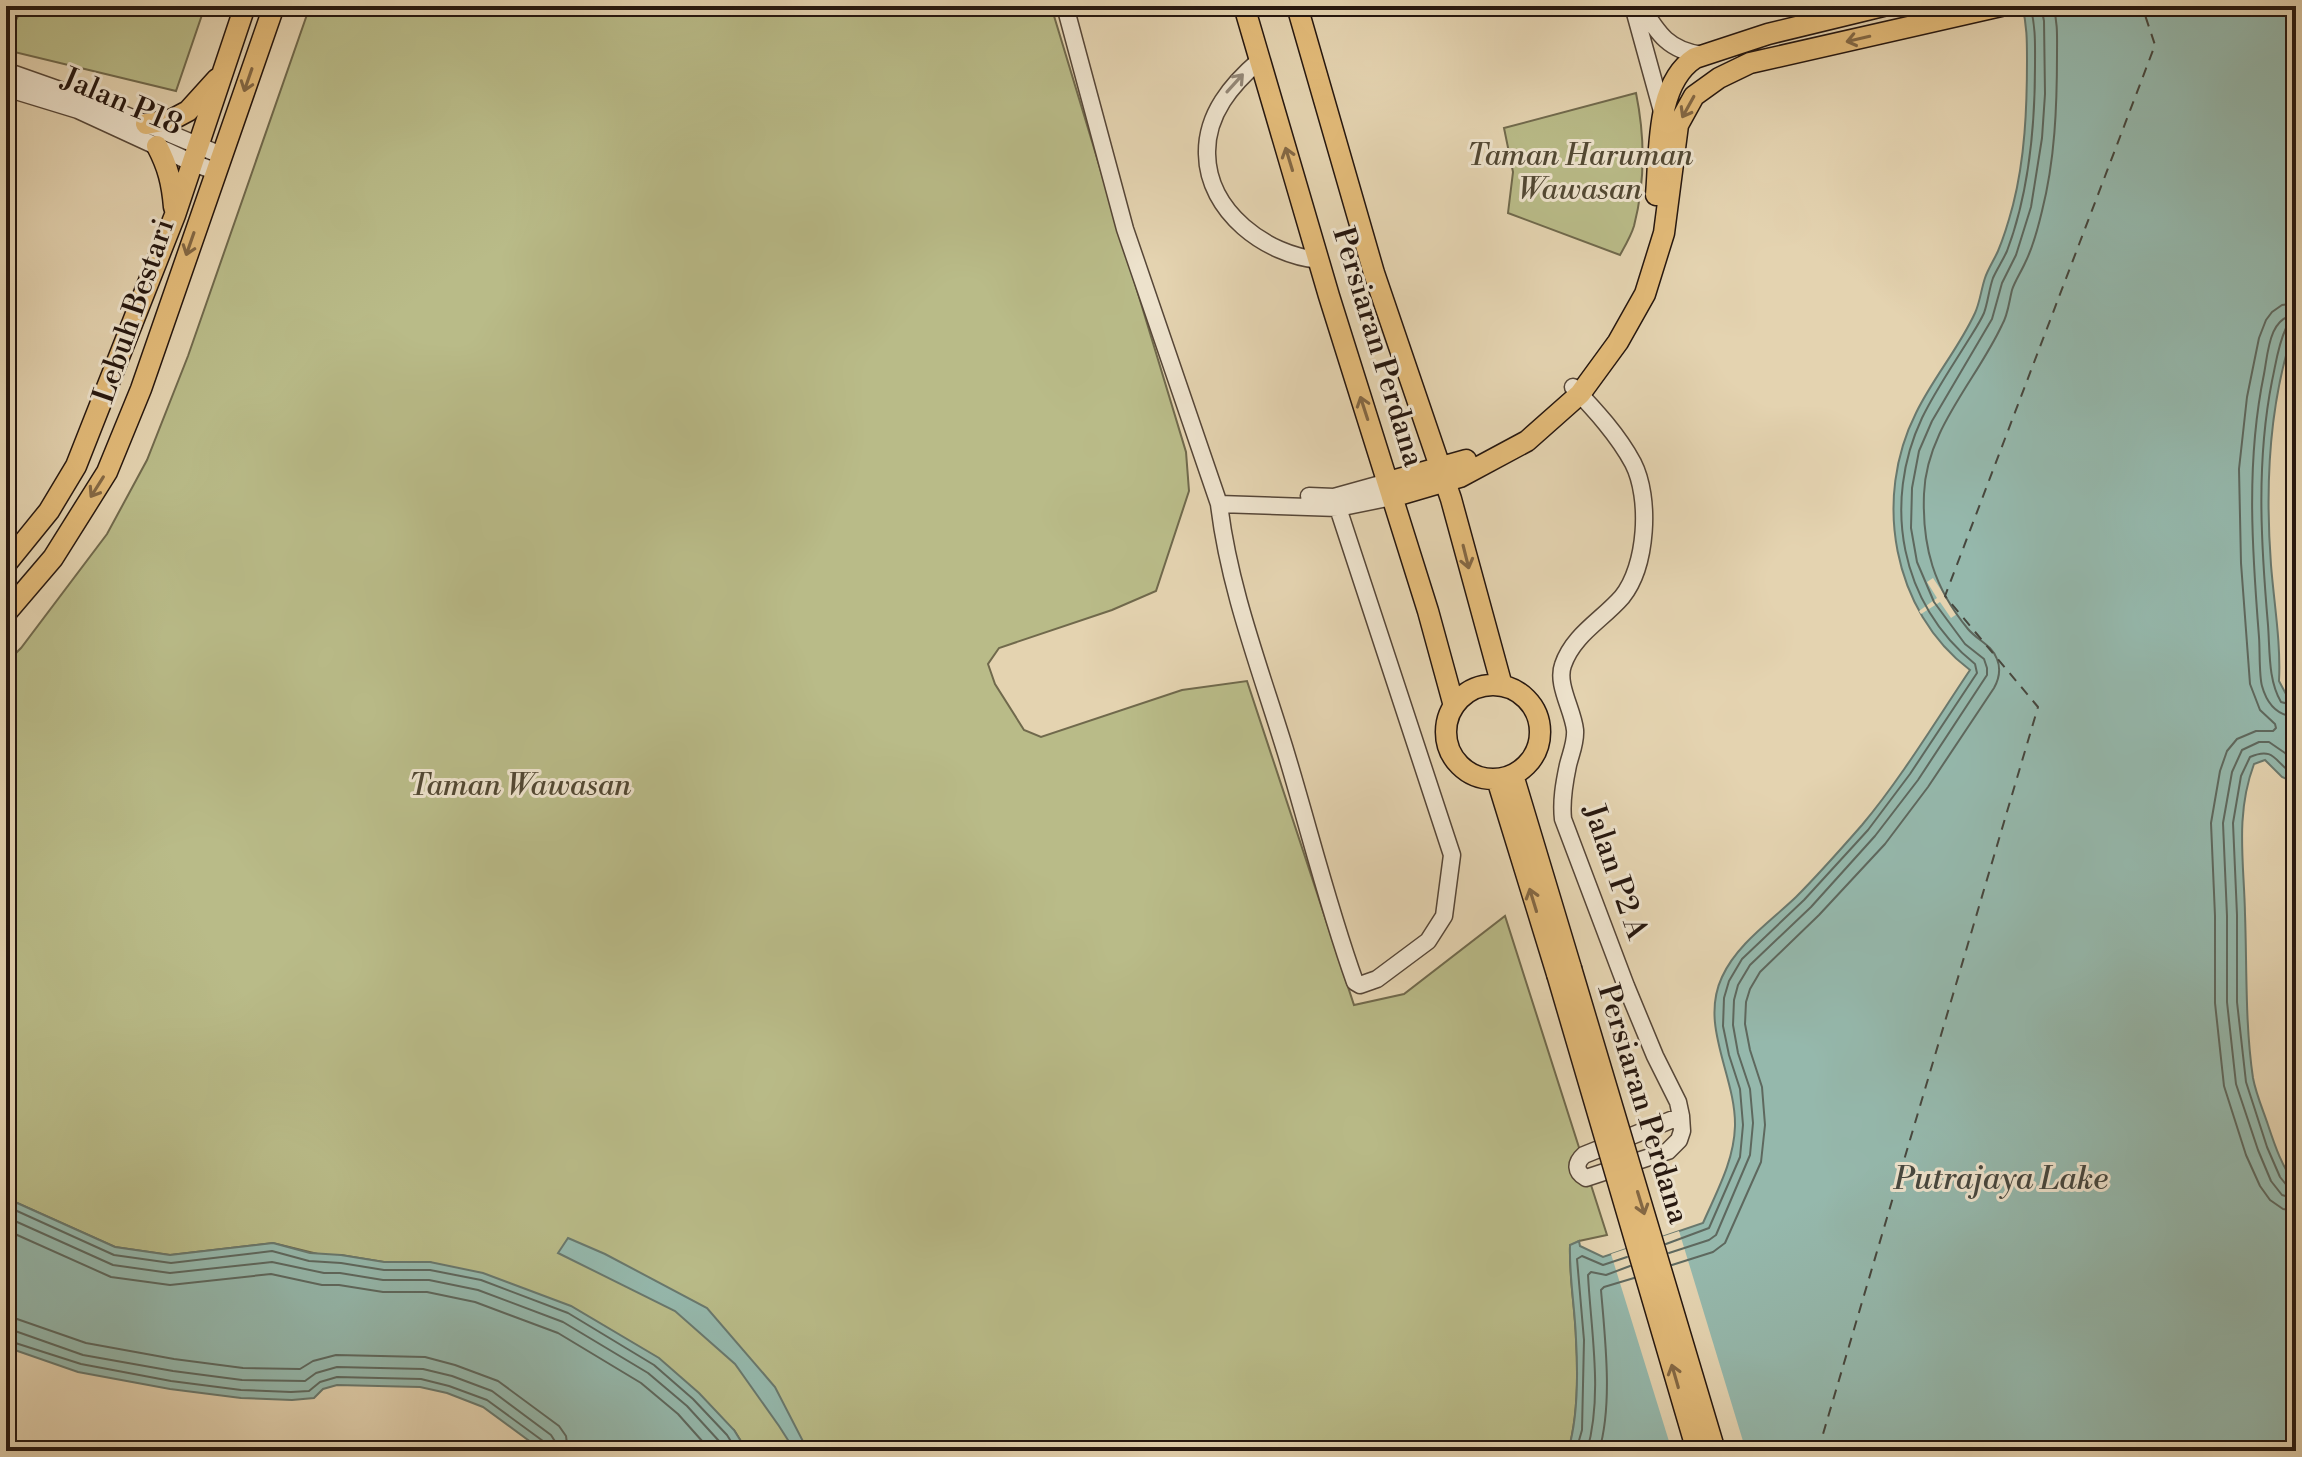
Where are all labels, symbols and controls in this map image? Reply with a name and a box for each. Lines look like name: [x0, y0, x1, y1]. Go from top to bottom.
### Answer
one-way arrow: [1846, 32, 1872, 47]
street label: Jalan P18: [55, 59, 188, 144]
one-way arrow: [240, 67, 255, 92]
one-way arrow: [1226, 74, 1244, 94]
one-way arrow: [1680, 95, 1696, 118]
park label: Taman Haruman Wawasan: [1467, 137, 1693, 209]
one-way arrow: [1281, 147, 1296, 173]
street label: Lebuh Bestari: [85, 214, 183, 408]
street label: Persiaran Perdana: [1323, 222, 1433, 472]
one-way arrow: [182, 232, 197, 257]
one-way arrow: [1356, 396, 1371, 421]
one-way arrow: [89, 475, 105, 498]
one-way arrow: [1460, 543, 1475, 569]
park label: Taman Wawasan: [409, 767, 631, 805]
street label: Jalan P2 A: [1574, 798, 1656, 946]
one-way arrow: [1525, 888, 1539, 913]
street label: Persiaran Perdana: [1588, 979, 1698, 1229]
water label: Putrajaya Lake: [1893, 1159, 2108, 1199]
one-way arrow: [1634, 1190, 1649, 1216]
one-way arrow: [1667, 1364, 1682, 1390]

